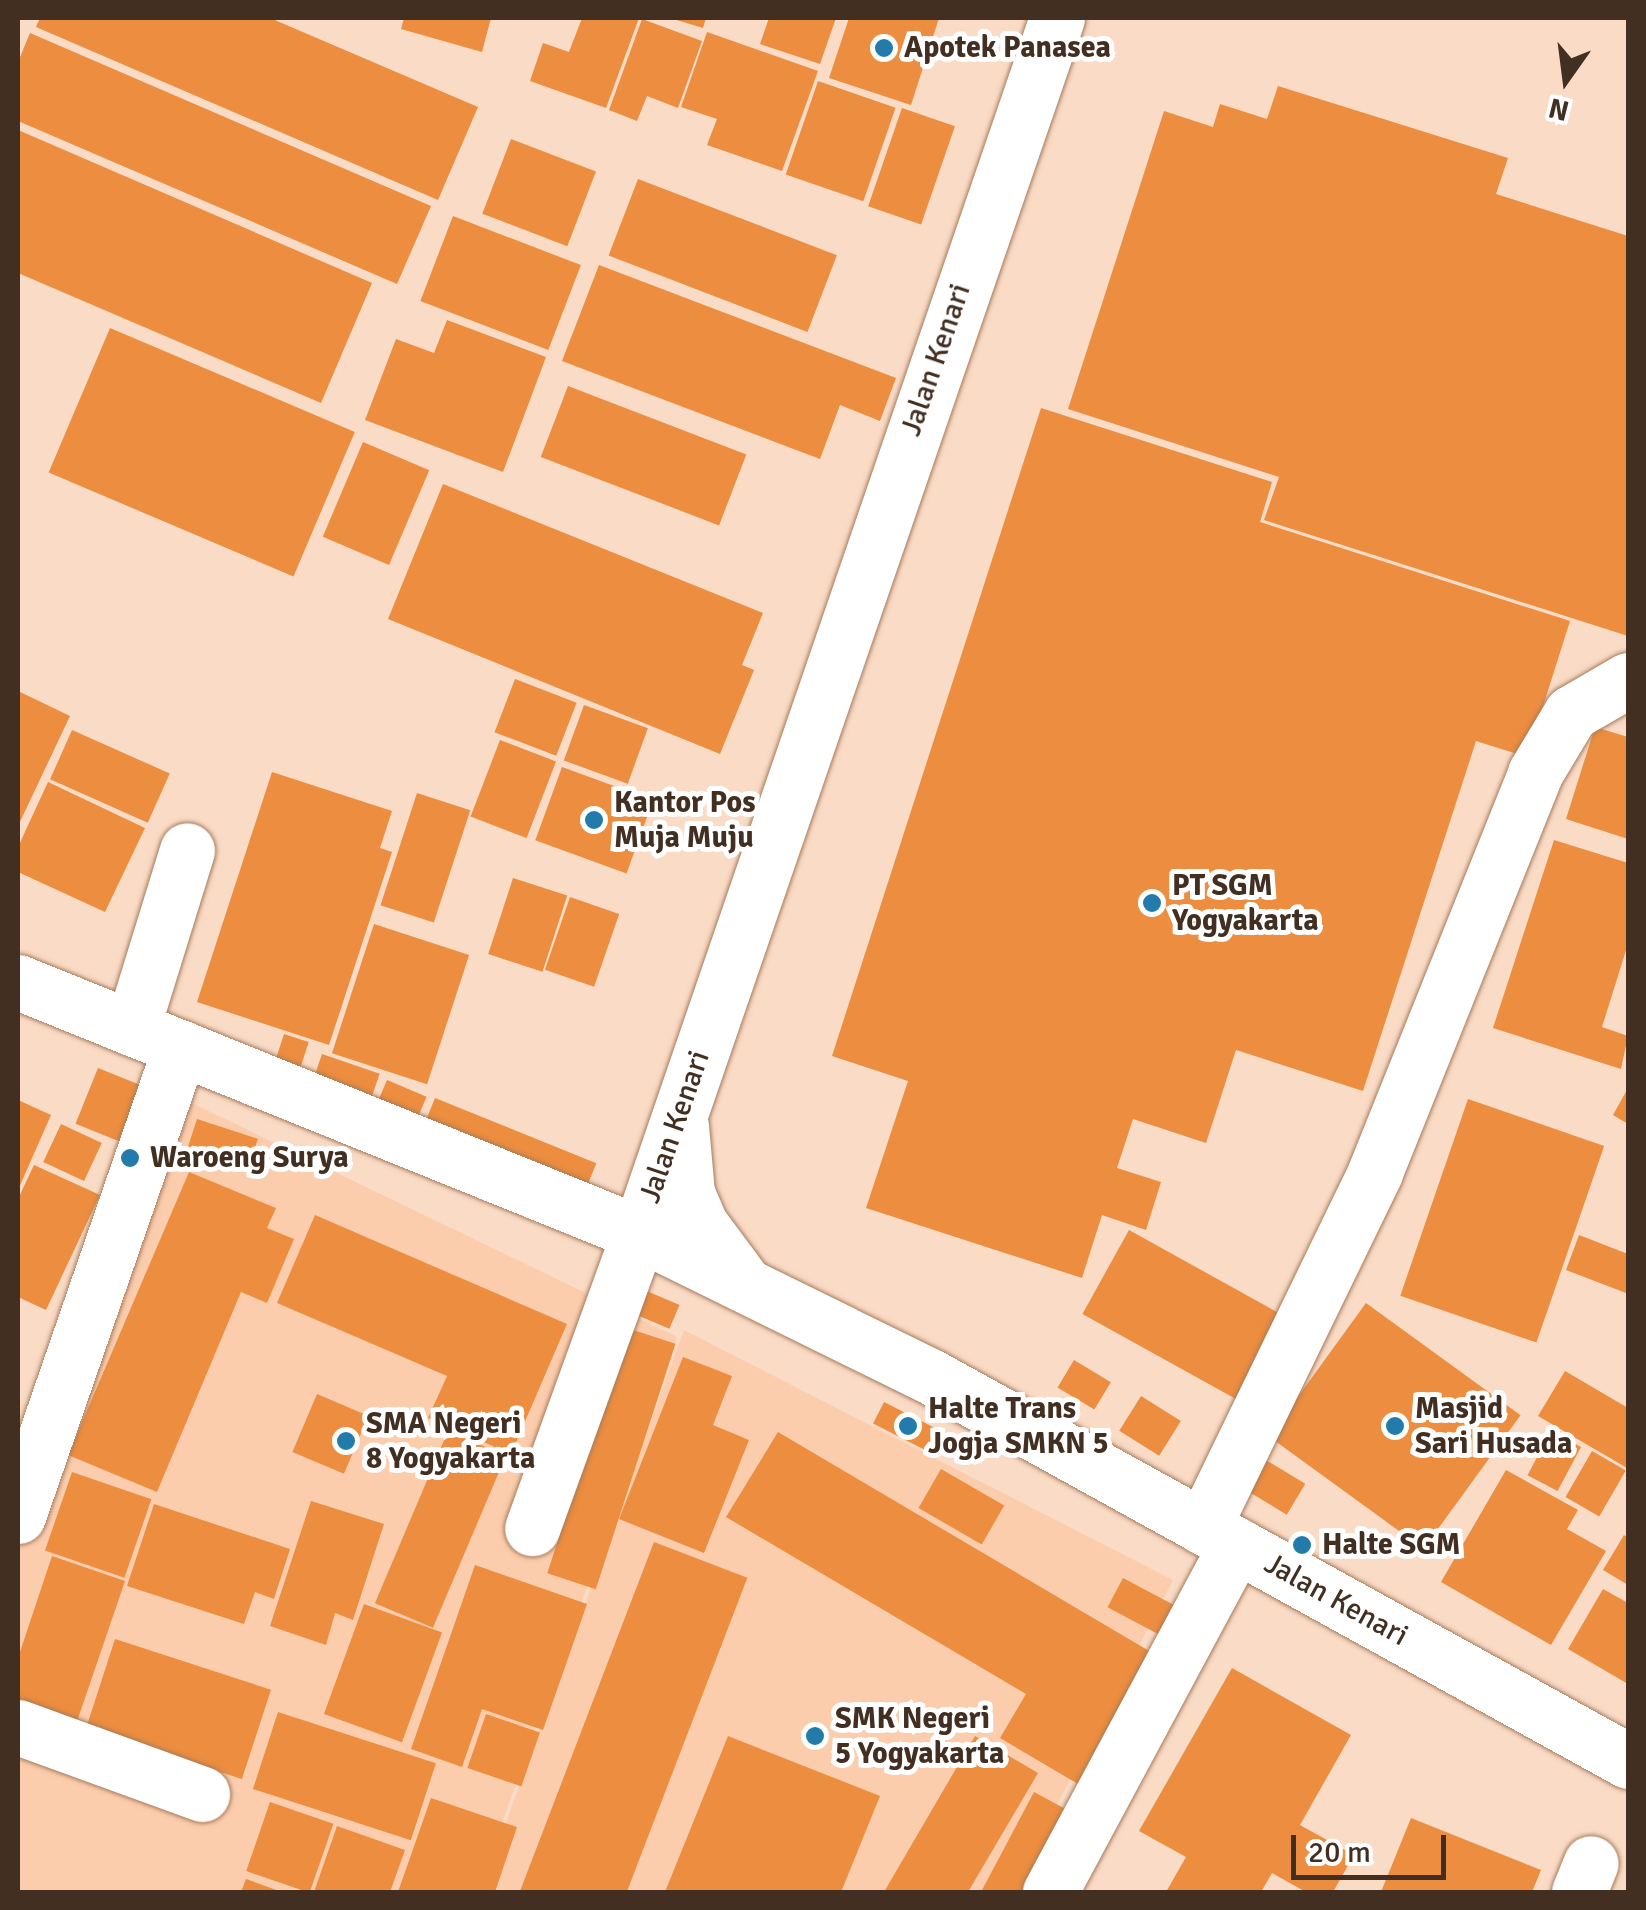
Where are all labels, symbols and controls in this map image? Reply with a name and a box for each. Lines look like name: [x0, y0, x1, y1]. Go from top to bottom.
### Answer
place label: Apotek Panasea: [904, 30, 1111, 66]
north arrow: [1516, 30, 1616, 130]
marker: Apotek Panasea: [873, 37, 895, 59]
text: N: [1545, 90, 1572, 128]
street label: Jalan Kenari: [893, 279, 979, 441]
place label: Kantor Pos Muja Muju: [614, 785, 756, 856]
marker: Kantor Pos Muja Muju: [583, 809, 605, 831]
place label: PT SGM Yogyakarta: [1172, 868, 1319, 938]
marker: PT SGM Yogyakarta: [1141, 892, 1163, 914]
street label: Jalan Kenari: [632, 1046, 718, 1208]
place label: Waroeng Surya: [150, 1140, 349, 1176]
marker: Waroeng Surya: [119, 1147, 141, 1169]
place label: Halte Trans Jogja SMKN 5: [928, 1391, 1109, 1462]
place label: Masjid Sari Husada: [1415, 1391, 1572, 1462]
place label: SMA Negeri 8 Yogyakarta: [366, 1406, 535, 1476]
marker: Halte Trans Jogja SMKN 5: [897, 1415, 919, 1437]
marker: Masjid Sari Husada: [1384, 1415, 1406, 1437]
marker: SMA Negeri 8 Yogyakarta: [335, 1430, 357, 1452]
place label: Halte SGM: [1322, 1527, 1461, 1563]
marker: Halte SGM: [1291, 1534, 1313, 1556]
street label: Jalan Kenari: [1258, 1546, 1414, 1654]
place label: SMK Negeri 5 Yogyakarta: [835, 1701, 1004, 1772]
marker: SMK Negeri 5 Yogyakarta: [804, 1725, 826, 1747]
scale bar: [1296, 1815, 1451, 1877]
text: 20 m: [1308, 1834, 1371, 1871]

